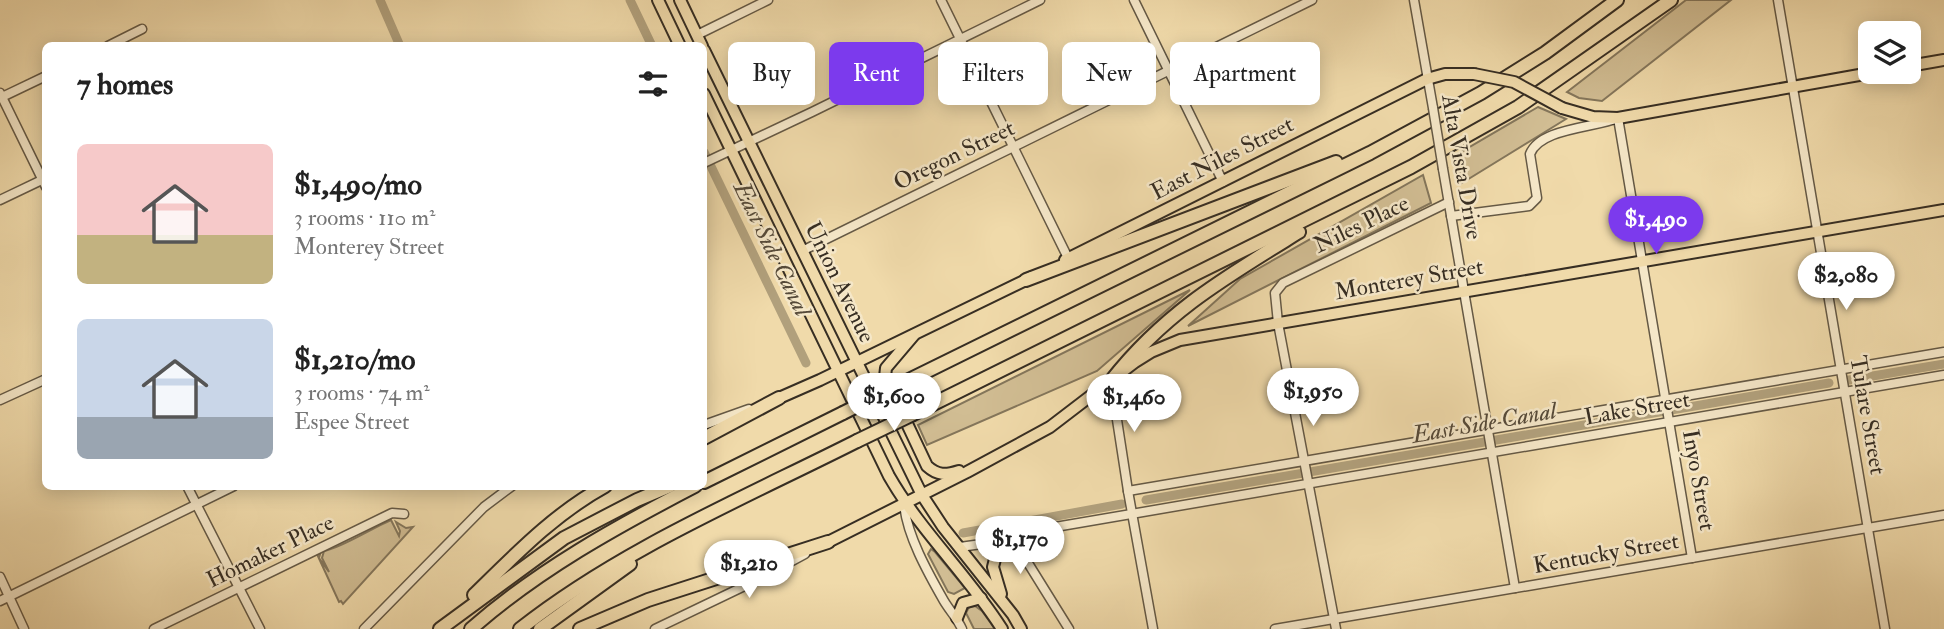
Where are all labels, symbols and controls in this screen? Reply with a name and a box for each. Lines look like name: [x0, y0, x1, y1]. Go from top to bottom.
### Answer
map controls: [1858, 21, 1921, 84]
button: layers: [1858, 21, 1921, 84]
chip: Buy: [728, 42, 815, 105]
chip: Rent: [829, 42, 924, 105]
chip: Filters: [938, 42, 1048, 105]
chip: New: [1062, 42, 1156, 105]
chip: Apartment: [1170, 42, 1320, 105]
icon: filters: [634, 65, 672, 103]
text: 7 homes: [77, 66, 173, 103]
street label: Alta Vista Drive: [1435, 91, 1489, 242]
street label: East Niles Street: [1146, 110, 1298, 206]
street label: Oregon Street: [889, 113, 1019, 197]
text: $1,490/mo: [294, 166, 422, 203]
icon: home: [133, 172, 217, 256]
water label: East Side Canal: [725, 175, 819, 323]
street label: Niles Place: [1309, 188, 1414, 259]
pin: $1,490: [1599, 196, 1713, 256]
text: 3 rooms · 110 m²: [294, 203, 435, 232]
text: $1,490: [1624, 204, 1688, 233]
street label: Union Avenue: [798, 217, 882, 348]
text: Monterey Street: [294, 232, 444, 261]
street label: Monterey Street: [1333, 252, 1485, 306]
pin: $2,080: [1789, 252, 1903, 312]
text: $2,080: [1814, 260, 1878, 289]
text: $1,210/mo: [294, 341, 415, 378]
icon: home: [133, 347, 217, 431]
street label: Tulare Street: [1843, 353, 1893, 477]
pin: $1,950: [1256, 368, 1370, 428]
pin: $1,600: [837, 374, 951, 433]
pin: $1,460: [1077, 374, 1191, 434]
text: $1,950: [1283, 376, 1343, 405]
text: 3 rooms · 74 m²: [294, 378, 430, 407]
text: $1,600: [863, 381, 925, 410]
text: $1,460: [1102, 382, 1166, 411]
street label: Lake Street: [1582, 384, 1692, 432]
water label: East Side Canal: [1408, 395, 1561, 451]
text: Espee Street: [294, 407, 410, 436]
street label: Inyo Street: [1676, 427, 1722, 533]
street label: Homaker Place: [201, 507, 339, 594]
pin: $1,170: [963, 516, 1077, 576]
text: $1,170: [991, 524, 1049, 553]
street label: Kentucky Street: [1531, 526, 1681, 580]
pin: $1,210: [692, 540, 806, 600]
text: $1,210: [720, 548, 778, 577]

